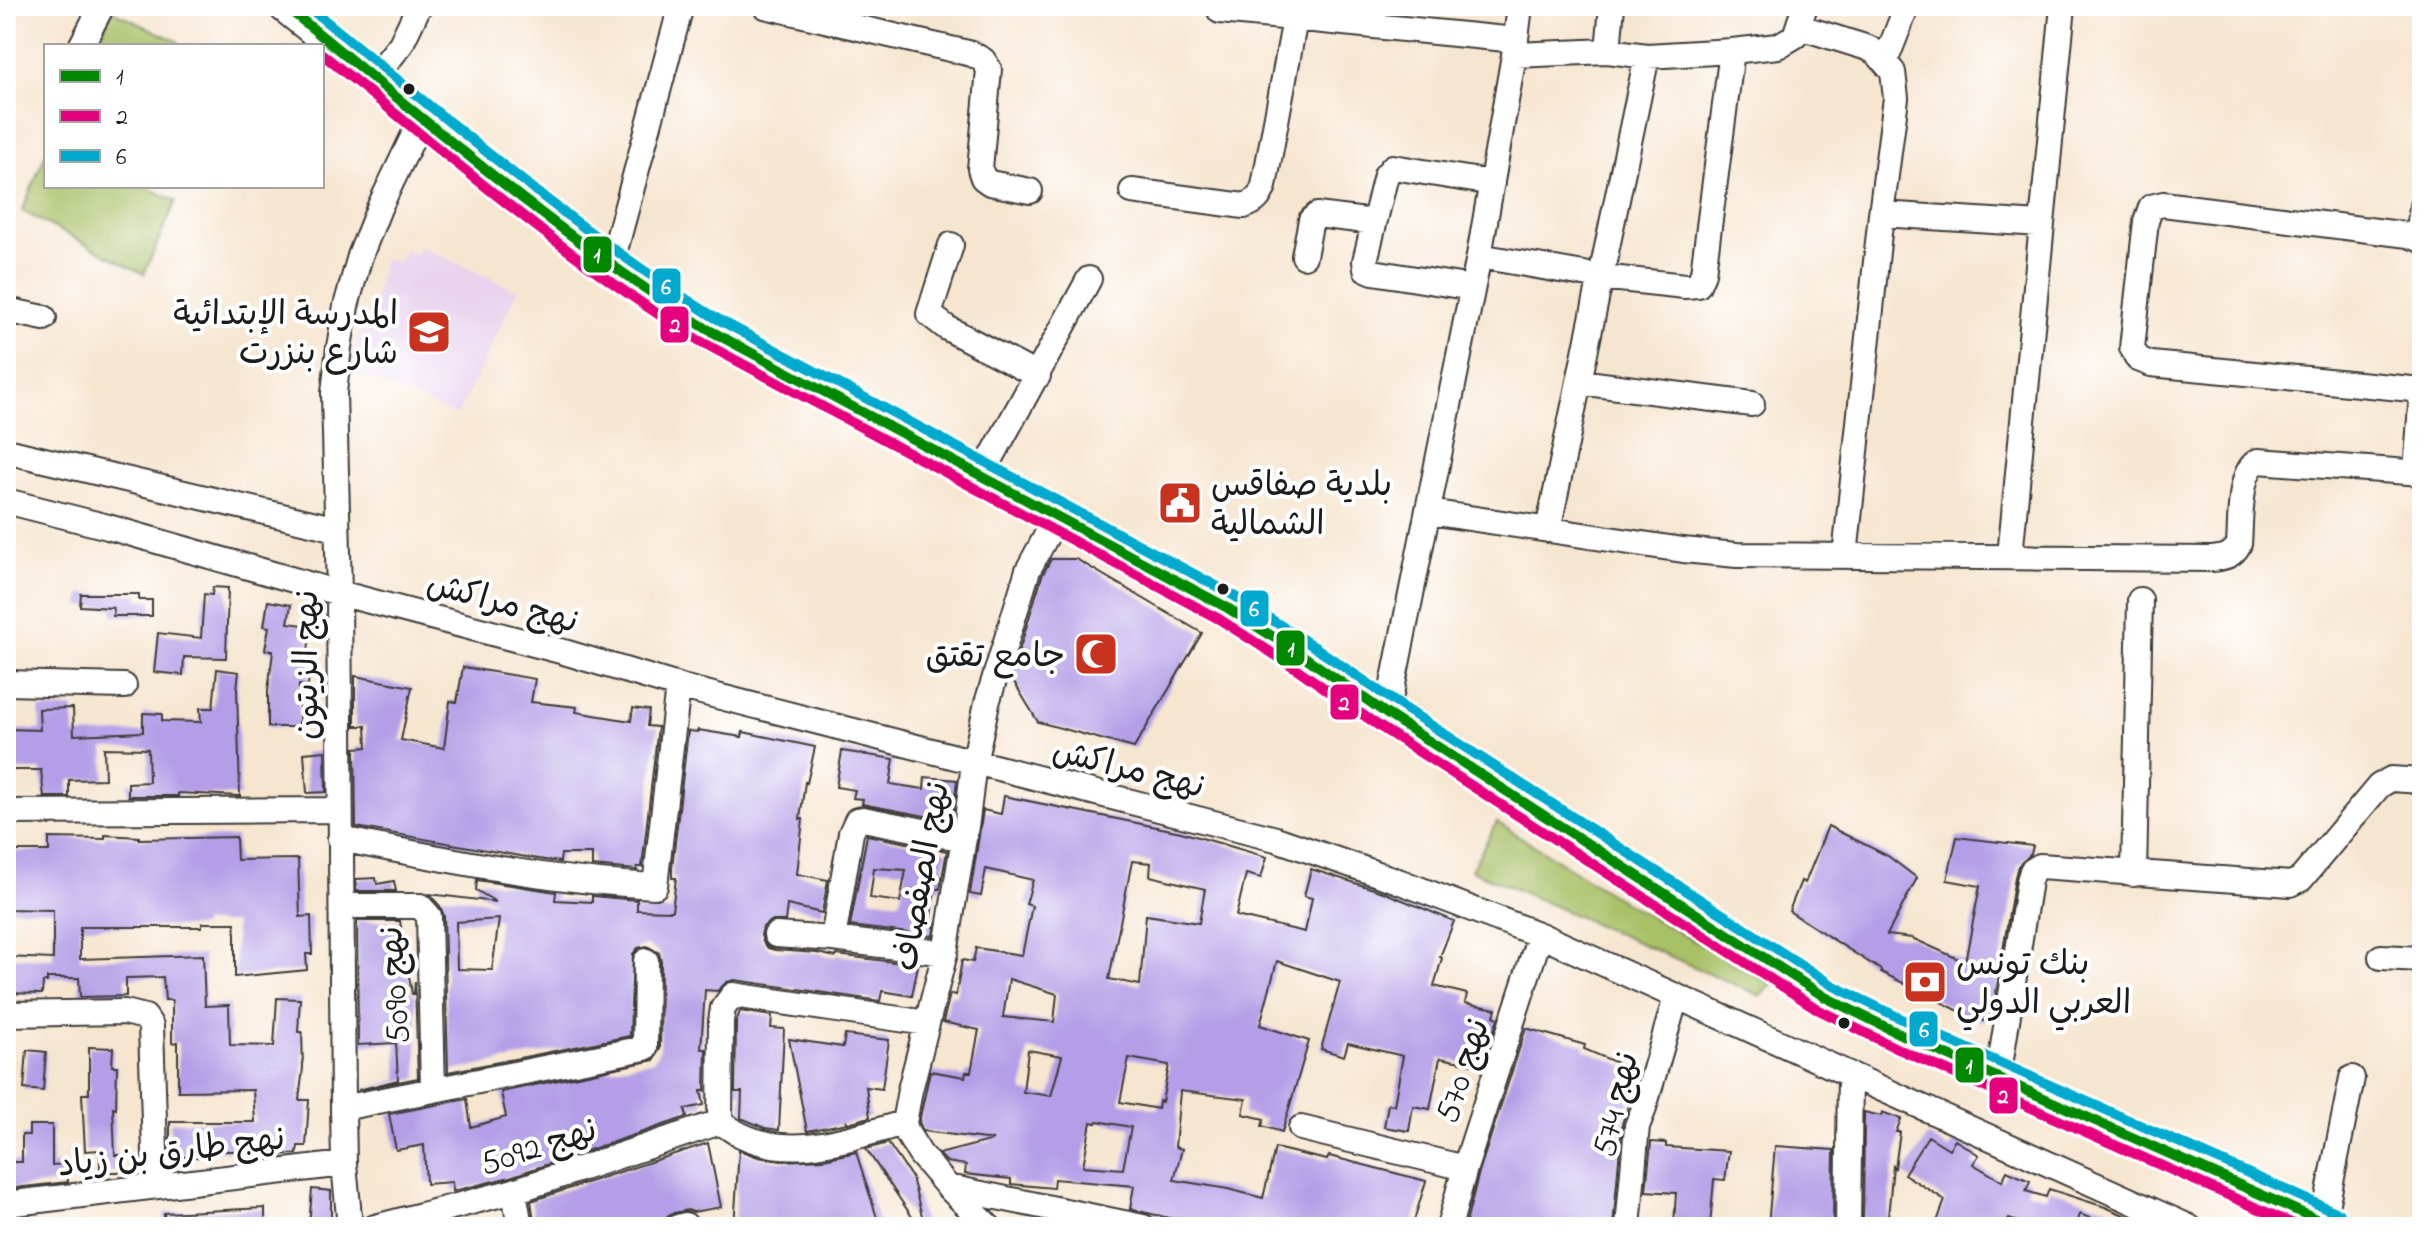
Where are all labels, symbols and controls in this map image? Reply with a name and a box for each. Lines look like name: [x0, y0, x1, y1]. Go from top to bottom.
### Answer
legend: [44, 44, 324, 188]
text: 1: [116, 61, 124, 96]
unlabelled marker: [401, 81, 417, 97]
text: 2: [116, 101, 128, 136]
text: 6: [116, 141, 127, 176]
line badge: 1: [582, 235, 613, 274]
text: 1: [594, 241, 601, 273]
line badge: 6: [651, 267, 682, 305]
text: 6: [661, 273, 671, 305]
place label: المدرسة الإبتدائية شارع بنزرت: [173, 291, 398, 380]
line badge: 2: [659, 305, 690, 344]
school or university icon: المدرسة الإبتدائية شارع بنزرت: [405, 308, 453, 356]
text: 2: [669, 311, 681, 343]
place label: بلدية صفاقس الشمالية: [1211, 462, 1392, 551]
public building icon: بلدية صفاقس الشمالية: [1156, 479, 1204, 527]
street label: نهج مراكش: [421, 561, 583, 649]
unlabelled marker: [1215, 581, 1231, 597]
line badge: 6: [1239, 589, 1270, 628]
street label: نهج الزيتون: [284, 590, 334, 740]
text: 6: [1249, 595, 1259, 627]
line badge: 1: [1275, 629, 1306, 667]
mosque icon: جامع تقتق: [1072, 630, 1120, 678]
place label: جامع تقتق: [926, 633, 1065, 683]
text: 1: [1288, 635, 1295, 667]
line badge: 2: [1329, 683, 1360, 721]
text: 2: [1338, 689, 1350, 721]
street label: نهج مراكش: [1047, 728, 1209, 814]
street label: نهج الصفصاف: [883, 778, 965, 975]
street label: نهج 5090: [368, 924, 426, 1045]
place label: بنك تونس العربي الدولي: [1956, 941, 2131, 1031]
bank icon: بنك تونس العربي الدولي: [1901, 958, 1949, 1006]
line badge: 6: [1908, 1010, 1939, 1048]
street label: نهج 570: [1424, 1013, 1505, 1130]
unlabelled marker: [1836, 1015, 1852, 1031]
text: 6: [1919, 1016, 1929, 1048]
line badge: 1: [1954, 1046, 1985, 1084]
street label: نهج 574: [1582, 1047, 1654, 1162]
text: 1: [1966, 1052, 1973, 1084]
line badge: 2: [1988, 1076, 2019, 1115]
text: 2: [1997, 1082, 2009, 1114]
street label: نهج 5092: [474, 1106, 604, 1191]
street label: نهج طارق بن زياد: [55, 1115, 288, 1193]

